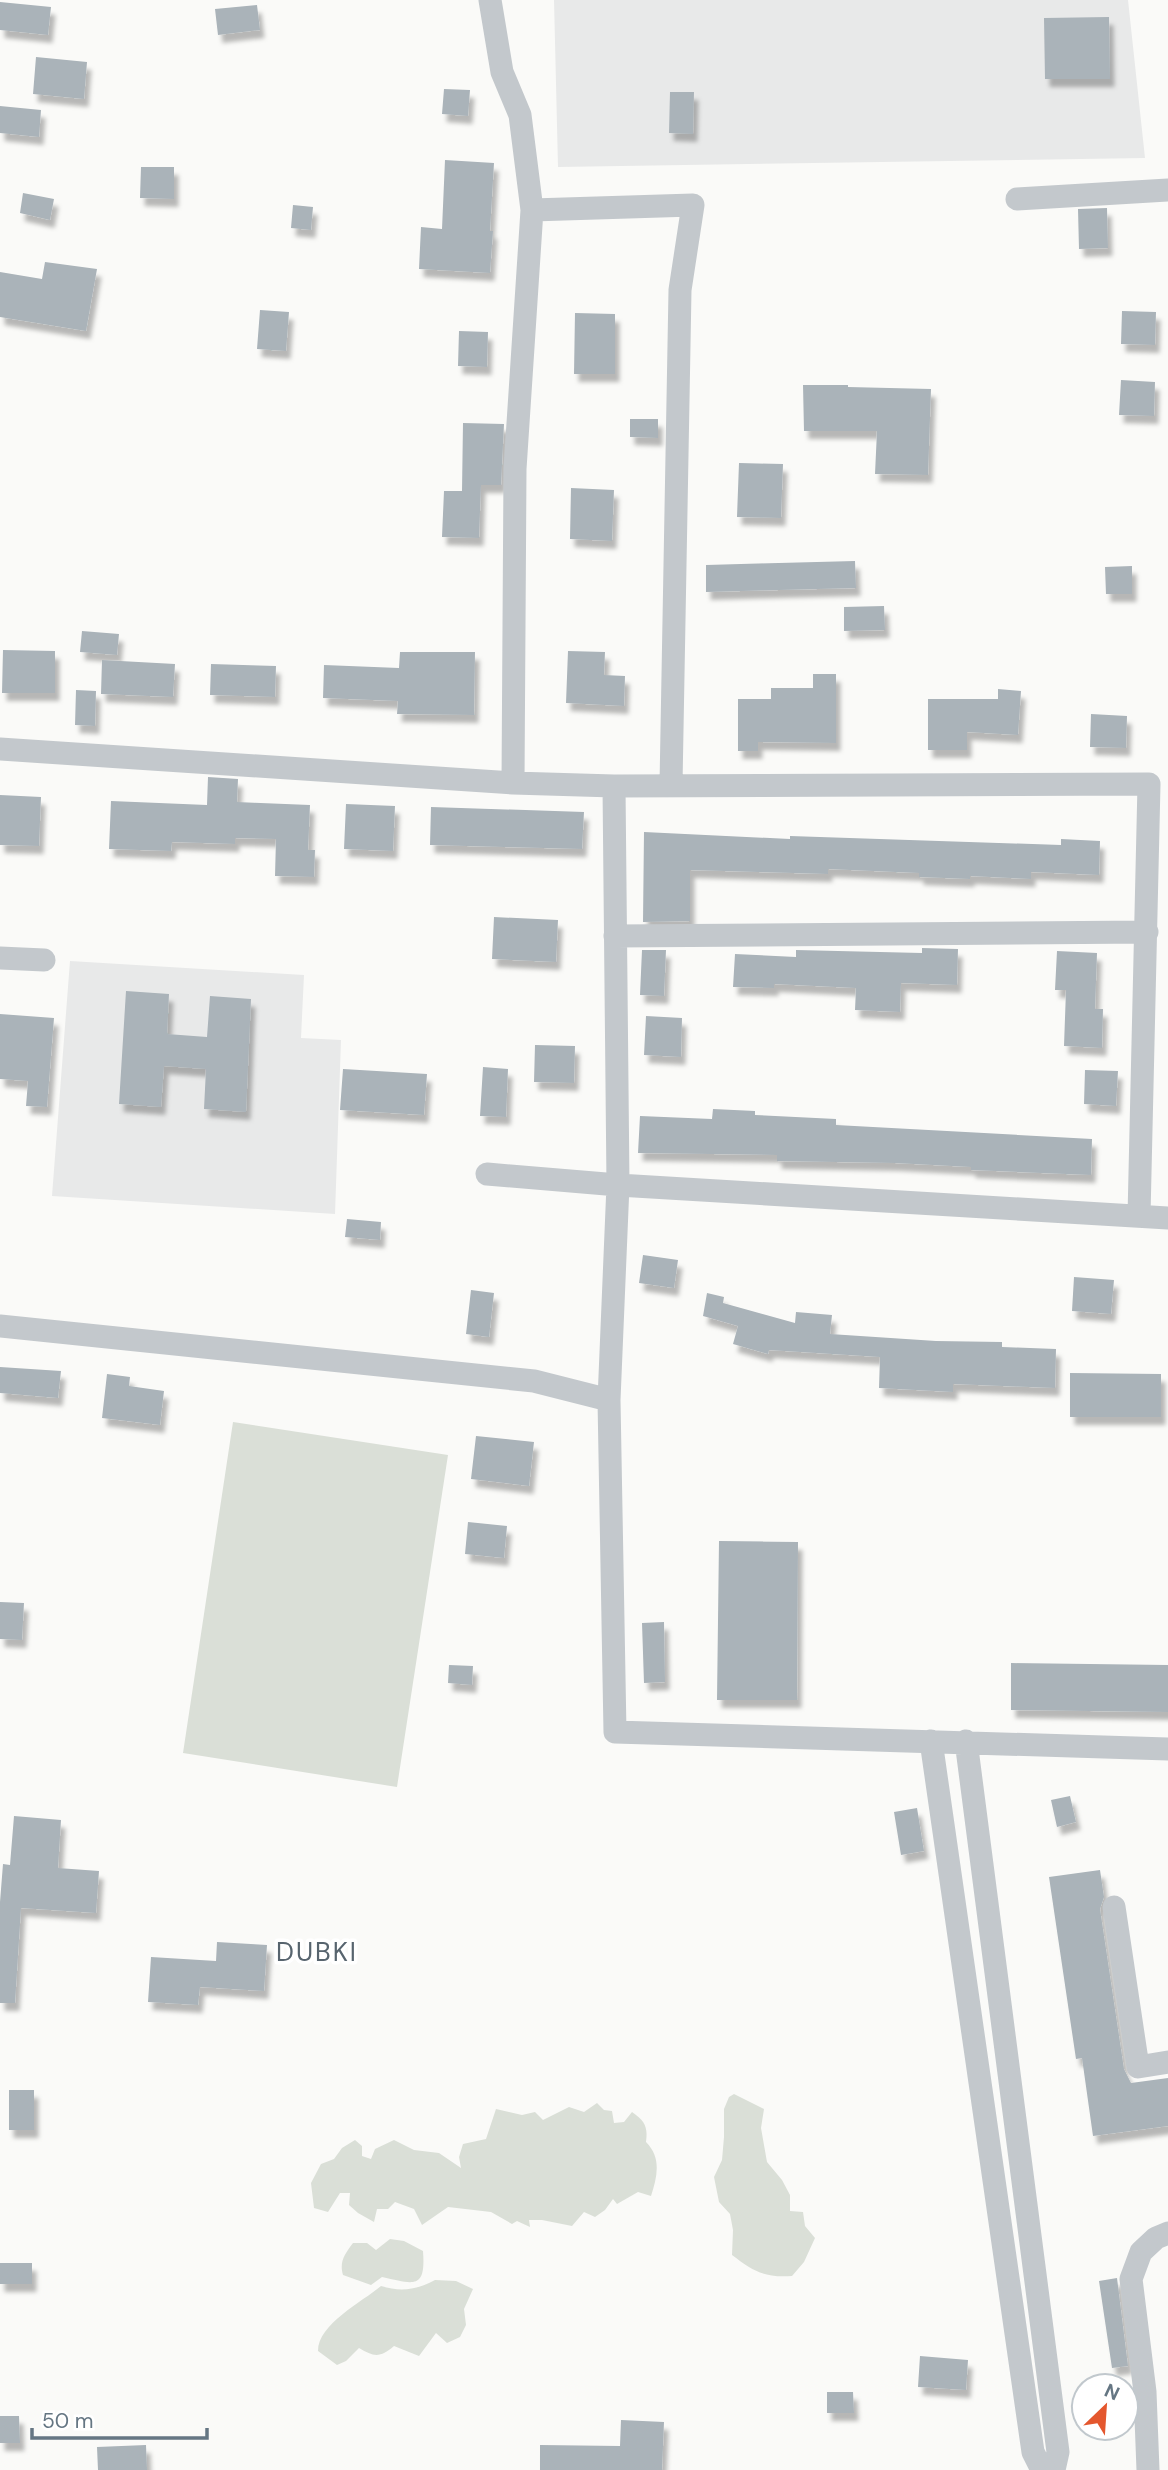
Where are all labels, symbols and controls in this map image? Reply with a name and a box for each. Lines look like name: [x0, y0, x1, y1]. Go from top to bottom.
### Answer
district label: DUBKI: [276, 1935, 358, 1969]
north arrow: [1070, 2372, 1140, 2442]
text: N: [1100, 2378, 1124, 2406]
scale bar: [32, 2396, 206, 2440]
text: 50 m: [42, 2407, 93, 2435]

